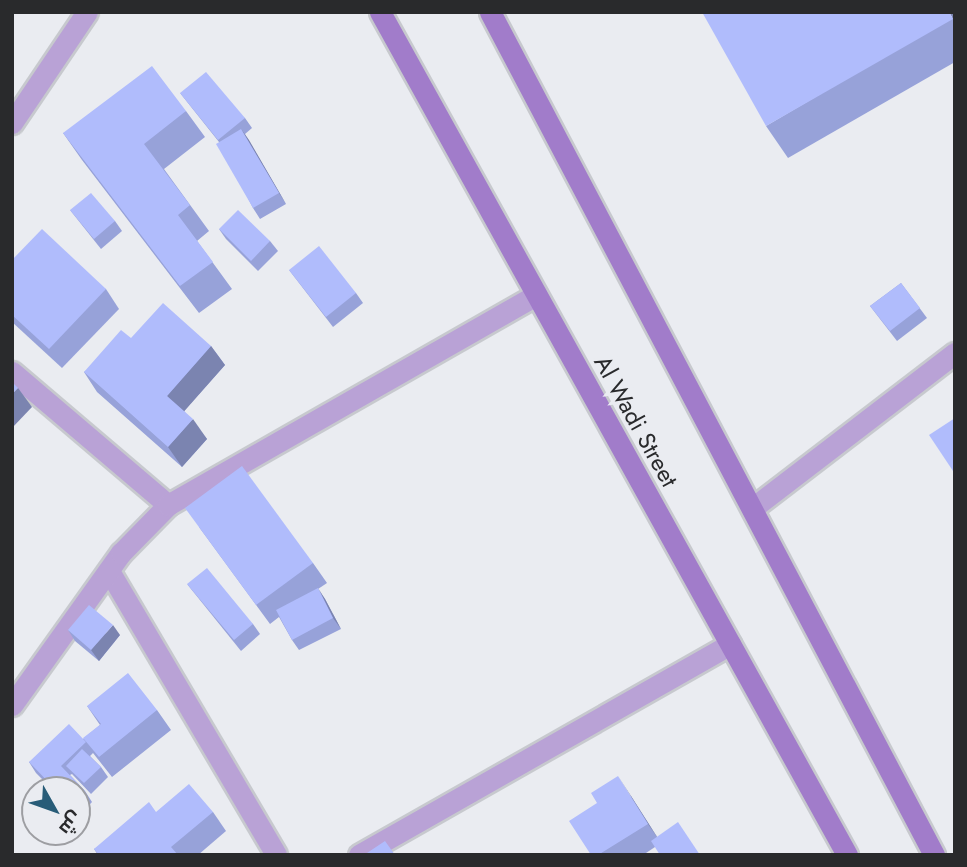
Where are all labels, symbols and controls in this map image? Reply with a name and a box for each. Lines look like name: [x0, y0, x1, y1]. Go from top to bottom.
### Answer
street label: Al Wadi Street: [588, 350, 684, 492]
north arrow: [21, 776, 91, 846]
text: ش: [53, 806, 89, 842]

